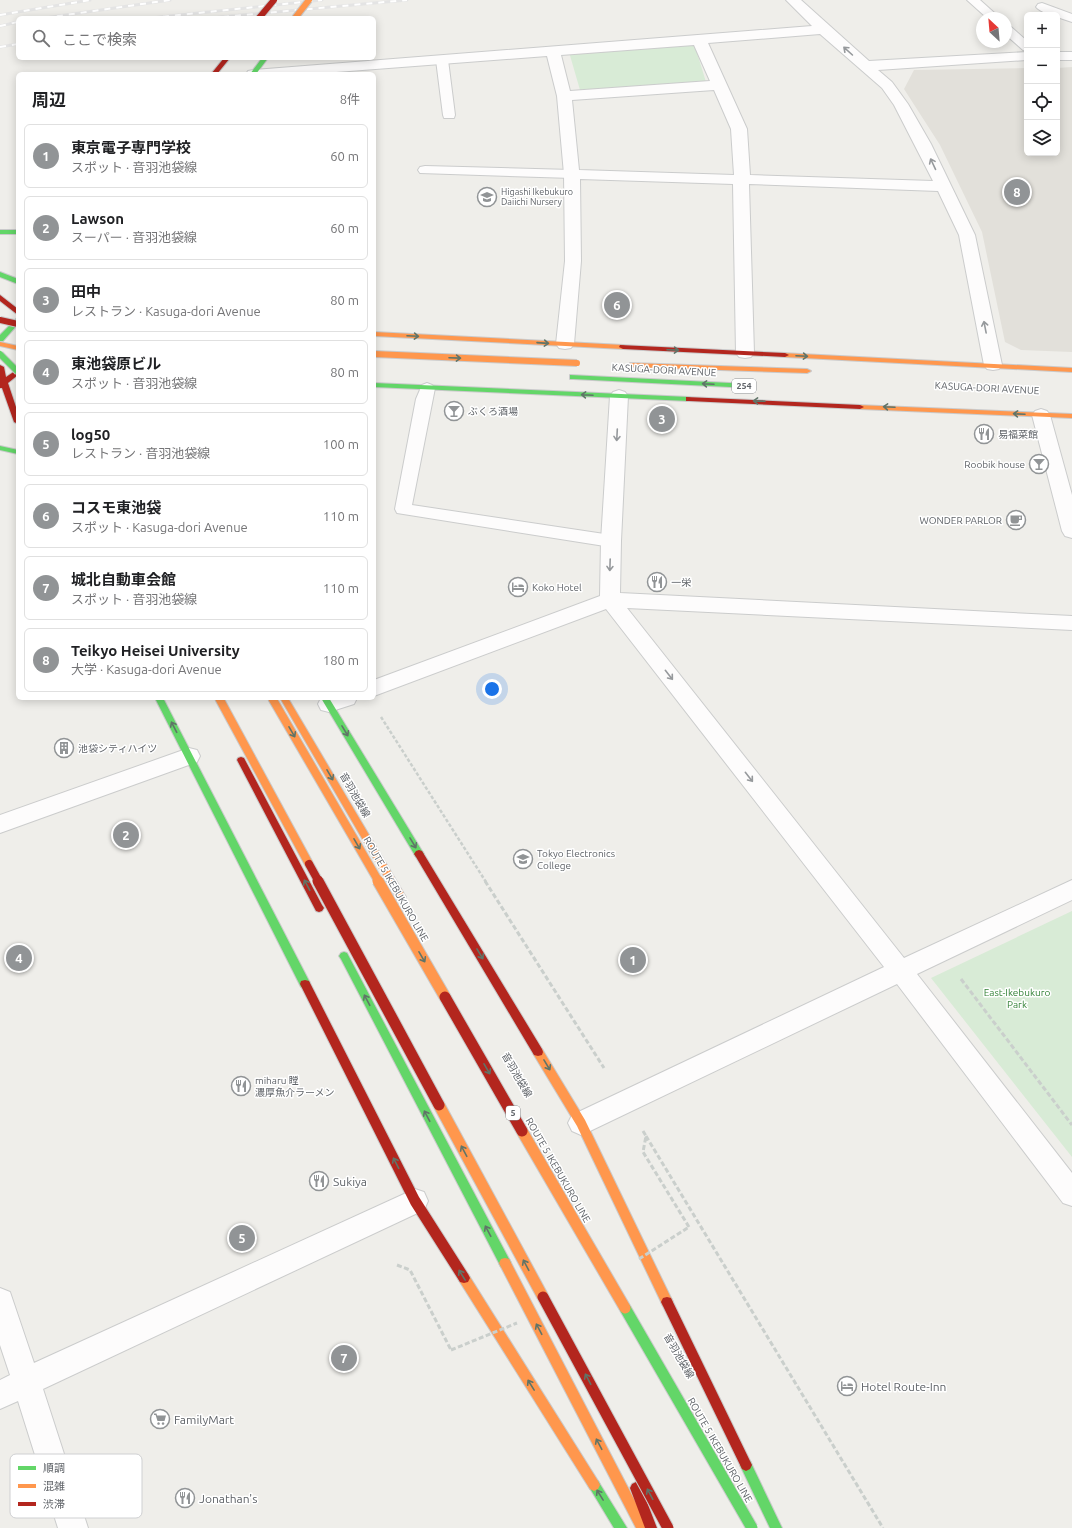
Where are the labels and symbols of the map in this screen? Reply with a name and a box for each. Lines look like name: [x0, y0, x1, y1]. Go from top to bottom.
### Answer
north arrow: [976, 12, 1012, 48]
one-way arrow: [843, 47, 853, 56]
one-way arrow: [929, 159, 936, 171]
pin: 8: [1004, 177, 1030, 207]
school or university icon: Higashi Ikebukuro Daiichi Nursery: [476, 186, 498, 208]
place label: Higashi Ikebukuro Daiichi Nursery: [501, 187, 573, 207]
pin: 6: [604, 290, 630, 320]
one-way arrow: [981, 321, 989, 334]
one-way arrow: [406, 332, 419, 340]
one-way arrow: [536, 340, 549, 347]
one-way arrow: [666, 346, 679, 354]
one-way arrow: [795, 352, 808, 360]
one-way arrow: [448, 354, 461, 361]
street label: KASUGA-DORI AVENUE: [611, 362, 717, 378]
road number: 254: [732, 379, 756, 393]
one-way arrow: [702, 380, 715, 388]
street label: KASUGA-DORI AVENUE: [934, 380, 1040, 396]
one-way arrow: [581, 391, 594, 398]
one-way arrow: [753, 398, 766, 405]
bar icon: ぶくろ酒場: [443, 400, 465, 422]
one-way arrow: [883, 403, 896, 411]
pin: 3: [649, 404, 675, 434]
place label: ぶくろ酒場: [468, 406, 518, 417]
one-way arrow: [1013, 411, 1026, 418]
restaurant icon: 易福菜館: [973, 423, 995, 445]
one-way arrow: [614, 428, 621, 441]
place label: 易福菜館: [998, 429, 1038, 440]
bar icon: Roobik house: [1028, 453, 1050, 475]
place label: Roobik house: [964, 459, 1025, 470]
cafe icon: WONDER PARLOR: [1005, 509, 1027, 531]
place label: WONDER PARLOR: [920, 515, 1002, 526]
one-way arrow: [606, 558, 614, 571]
restaurant icon: 一栄: [646, 571, 668, 593]
hotel icon: Koko Hotel: [507, 576, 529, 598]
place label: 一栄: [671, 577, 692, 588]
place label: Koko Hotel: [532, 582, 582, 593]
one-way arrow: [665, 669, 673, 680]
your location: [482, 679, 502, 699]
one-way arrow: [170, 721, 177, 733]
one-way arrow: [342, 725, 350, 737]
one-way arrow: [288, 726, 296, 738]
building icon: 池袋シティハイツ: [53, 737, 75, 759]
place label: 池袋シティハイツ: [78, 743, 157, 754]
one-way arrow: [327, 769, 335, 781]
street label: 音羽池袋線: [338, 771, 372, 819]
one-way arrow: [745, 772, 753, 783]
pin: 2: [113, 820, 139, 850]
street label: ROUTE 5 IKEBUKURO LINE: [361, 835, 431, 944]
one-way arrow: [409, 837, 417, 849]
one-way arrow: [354, 838, 362, 850]
school or university icon: Tokyo Electronics College: [512, 848, 534, 870]
place label: Tokyo Electronics College: [537, 848, 615, 871]
one-way arrow: [303, 879, 310, 891]
pin: 4: [6, 943, 32, 973]
pin: 1: [620, 945, 646, 975]
one-way arrow: [476, 948, 484, 959]
one-way arrow: [419, 951, 427, 963]
park label: East-Ikebukuro Park: [984, 987, 1050, 1010]
one-way arrow: [363, 995, 370, 1007]
street label: 音羽池袋線: [500, 1051, 534, 1099]
one-way arrow: [543, 1059, 551, 1070]
one-way arrow: [484, 1063, 492, 1075]
restaurant icon: miharu 瞠 濃厚魚介ラーメン: [230, 1075, 252, 1097]
place label: miharu 瞠 濃厚魚介ラーメン: [255, 1075, 335, 1098]
road number: 5: [506, 1106, 520, 1120]
one-way arrow: [423, 1110, 431, 1122]
street label: ROUTE 5 IKEBUKURO LINE: [523, 1116, 593, 1225]
one-way arrow: [460, 1145, 468, 1157]
one-way arrow: [392, 1157, 399, 1169]
restaurant icon: Sukiya: [308, 1170, 330, 1192]
place label: Sukiya: [333, 1175, 367, 1188]
pin: 5: [229, 1223, 255, 1253]
one-way arrow: [483, 1225, 491, 1237]
one-way arrow: [522, 1259, 529, 1271]
one-way arrow: [457, 1269, 465, 1281]
one-way arrow: [535, 1323, 542, 1335]
street label: 音羽池袋線: [662, 1332, 696, 1380]
pin: 7: [331, 1343, 357, 1373]
one-way arrow: [584, 1373, 591, 1385]
hotel icon: Hotel Route-Inn: [836, 1375, 858, 1397]
one-way arrow: [527, 1380, 535, 1391]
place label: Hotel Route-Inn: [861, 1380, 946, 1393]
street label: ROUTE 5 IKEBUKURO LINE: [685, 1396, 755, 1505]
supermarket icon: FamilyMart: [149, 1408, 171, 1430]
place label: FamilyMart: [174, 1413, 234, 1426]
one-way arrow: [595, 1438, 602, 1450]
legend: [10, 1454, 142, 1518]
text: 順調: [43, 1462, 65, 1474]
text: 混雑: [43, 1480, 65, 1492]
restaurant icon: Jonathan's: [174, 1487, 196, 1509]
one-way arrow: [645, 1488, 653, 1500]
one-way arrow: [596, 1490, 604, 1501]
place label: Jonathan's: [199, 1492, 257, 1505]
text: 渋滞: [43, 1498, 65, 1510]

